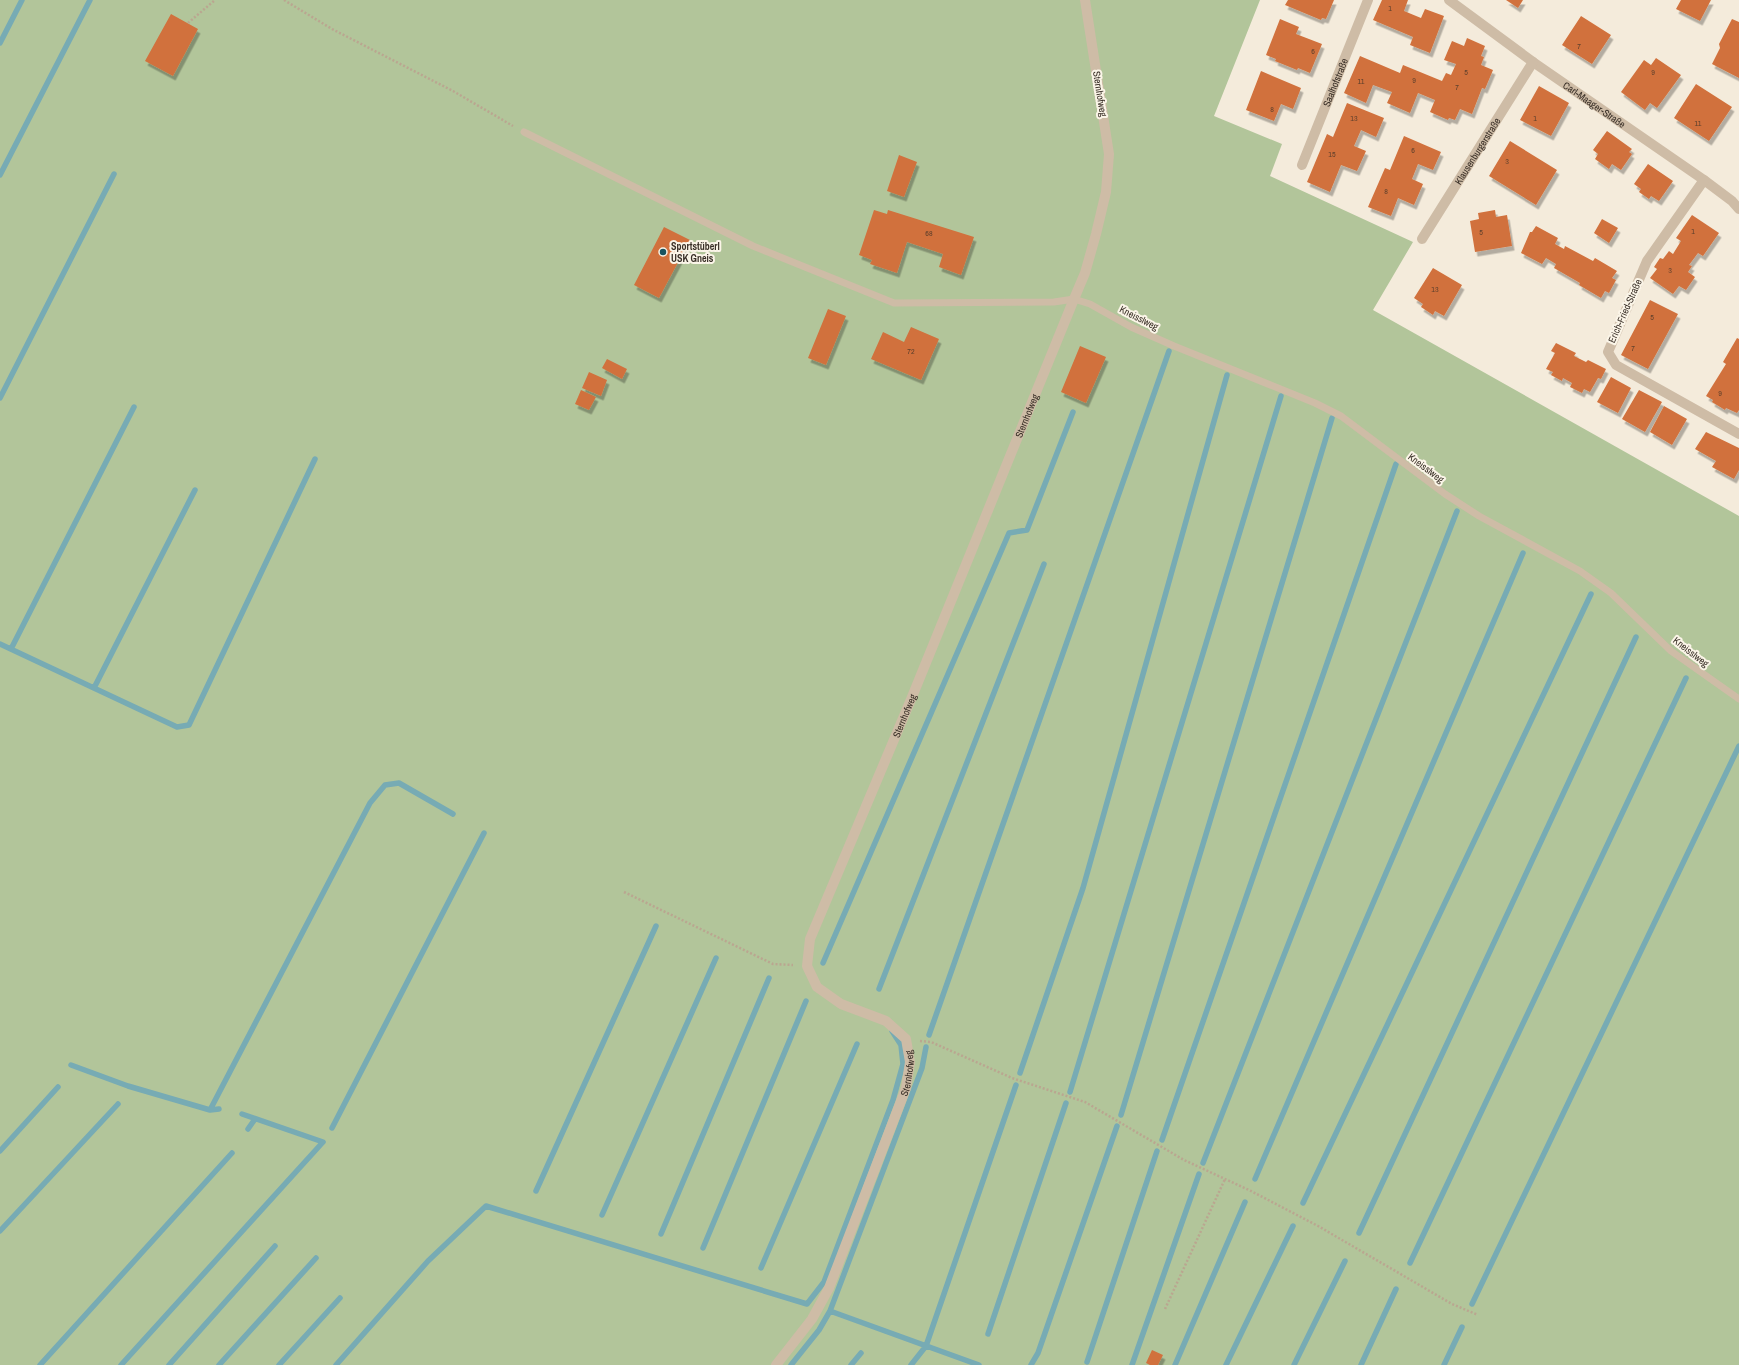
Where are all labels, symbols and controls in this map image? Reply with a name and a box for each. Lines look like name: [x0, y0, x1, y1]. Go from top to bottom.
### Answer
house number: 1: [1388, 3, 1392, 13]
house number: 7: [1577, 41, 1581, 51]
house number: 6: [1311, 46, 1315, 56]
street label: Saalhofstraße: [1320, 56, 1351, 109]
house number: 5: [1464, 67, 1468, 77]
house number: 9: [1651, 67, 1655, 77]
street label: Sternhofweg: [1090, 70, 1110, 118]
house number: 9: [1412, 75, 1416, 85]
house number: 11: [1358, 76, 1365, 86]
street label: Carl-Maager-Straße: [1561, 78, 1628, 131]
house number: 7: [1455, 82, 1459, 92]
house number: 8: [1270, 104, 1274, 114]
house number: 13: [1350, 113, 1358, 123]
house number: 1: [1533, 113, 1537, 123]
street label: Klausenburgerstraße: [1451, 115, 1503, 187]
house number: 11: [1695, 118, 1702, 128]
house number: 6: [1411, 145, 1415, 155]
house number: 15: [1328, 149, 1336, 159]
house number: 3: [1505, 156, 1509, 166]
house number: 8: [1384, 186, 1388, 196]
house number: 1: [1691, 226, 1695, 236]
house number: 5: [1479, 227, 1483, 237]
house number: 68: [925, 228, 933, 238]
place label: Sportstüberl USK Gneis: [671, 240, 720, 265]
marker: Sportstüberl USK Gneis: [658, 247, 668, 257]
house number: 3: [1668, 265, 1672, 275]
street label: Erich-Fried-Straße: [1605, 277, 1645, 345]
house number: 13: [1431, 284, 1439, 294]
street label: Kneisslweg: [1117, 303, 1161, 334]
house number: 5: [1650, 312, 1654, 322]
house number: 7: [1631, 343, 1635, 353]
house number: 72: [907, 346, 915, 356]
house number: 9: [1718, 388, 1722, 398]
street label: Sternhofweg: [1012, 391, 1041, 439]
street label: Kneisslweg: [1405, 450, 1447, 486]
street label: Kneisslweg: [1670, 634, 1712, 670]
street label: Sternhofweg: [889, 692, 919, 739]
street label: Sternhofweg: [897, 1049, 917, 1098]

